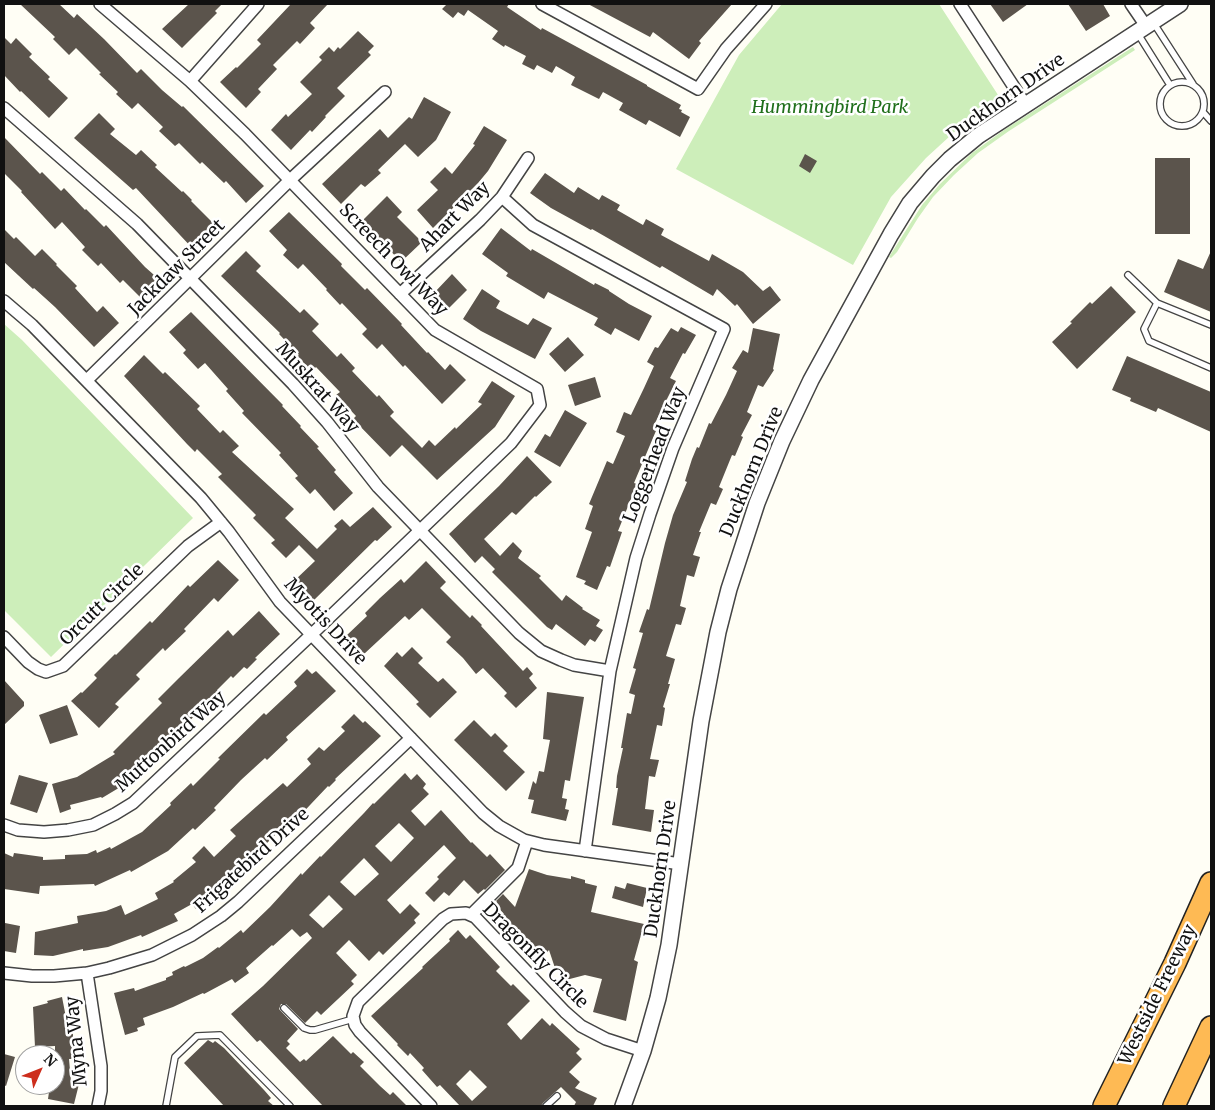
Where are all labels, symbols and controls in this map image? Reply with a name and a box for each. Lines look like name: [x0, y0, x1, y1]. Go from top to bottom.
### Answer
street label: Duckhorn Drive: [943, 49, 1069, 147]
park label: Hummingbird Park: [752, 97, 908, 119]
street label: Ahart Way: [415, 177, 495, 257]
street label: Screech Owl Way: [334, 199, 452, 321]
street label: Jackdaw Street: [124, 215, 230, 321]
street label: Muskrat Way: [271, 338, 363, 438]
street label: Loggerhead Way: [619, 384, 691, 526]
street label: Duckhorn Drive: [716, 404, 788, 540]
street label: Orcutt Circle: [56, 560, 148, 650]
street label: Myotis Drive: [279, 574, 371, 670]
street label: Muttonbird Way: [111, 687, 231, 797]
street label: Duckhorn Drive: [641, 799, 681, 939]
street label: Frigatebird Drive: [190, 804, 314, 918]
street label: Dragonfly Circle: [478, 899, 592, 1013]
street label: Westside Freeway: [1115, 921, 1201, 1069]
street label: Myna Way: [62, 995, 92, 1087]
north arrow: [15, 1045, 65, 1095]
text: N: [40, 1050, 60, 1071]

